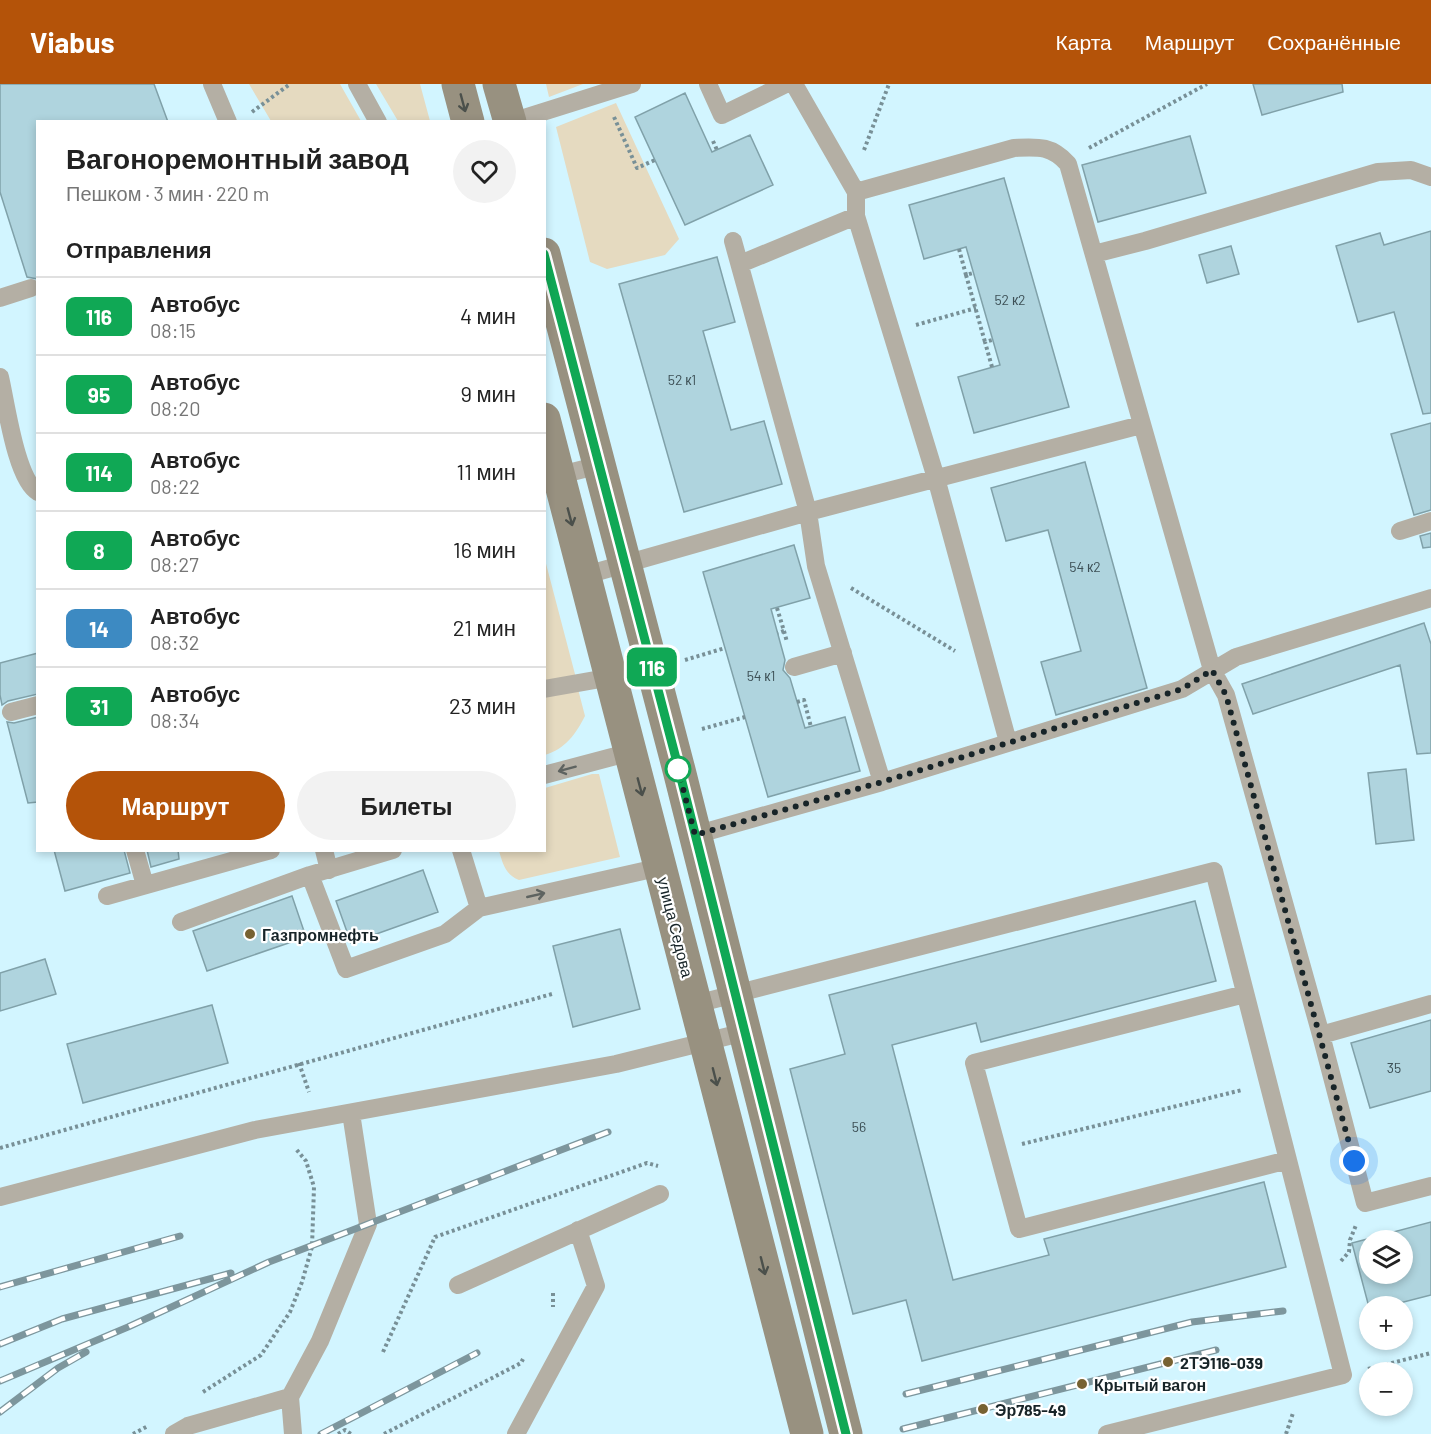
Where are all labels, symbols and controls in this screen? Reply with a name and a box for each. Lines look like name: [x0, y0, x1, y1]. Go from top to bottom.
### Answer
text: Viabus: [30, 25, 115, 59]
text: Карта: [1056, 29, 1112, 54]
text: Маршрут: [1145, 29, 1234, 54]
text: Сохранённые: [1267, 29, 1401, 54]
one-way arrow: [457, 93, 469, 112]
button: heart: [453, 140, 516, 203]
text: Вагоноремонтный завод: [66, 141, 409, 175]
text: Пешком · 3 мин · 220 m: [66, 181, 269, 205]
text: Отправления: [66, 236, 212, 262]
text: Автобус: [150, 290, 240, 316]
house number: 52 к2: [994, 291, 1026, 308]
text: 4 мин: [460, 302, 516, 328]
text: 116: [86, 304, 112, 329]
text: 08:15: [150, 318, 196, 342]
text: Автобус: [150, 368, 240, 394]
house number: 52 к1: [668, 371, 696, 388]
text: 9 мин: [461, 380, 516, 406]
text: 95: [88, 382, 110, 407]
text: 08:20: [150, 396, 201, 420]
text: Автобус: [150, 446, 240, 472]
text: 11 мин: [457, 458, 516, 484]
text: 114: [85, 460, 113, 485]
text: 08:22: [150, 474, 200, 498]
one-way arrow: [565, 507, 576, 526]
text: Автобус: [150, 524, 240, 550]
text: 16 мин: [453, 536, 516, 562]
text: 8: [93, 538, 105, 563]
text: 08:27: [150, 552, 199, 576]
house number: 54 к2: [1069, 558, 1101, 575]
text: Автобус: [150, 602, 240, 628]
text: 21 мин: [453, 614, 516, 640]
text: 14: [89, 616, 109, 641]
text: 08:32: [150, 630, 200, 654]
line badge: 116: [618, 648, 686, 686]
text: 116: [639, 655, 665, 680]
house number: 54 к1: [747, 667, 775, 684]
text: Автобус: [150, 680, 240, 706]
text: 23 мин: [449, 692, 516, 718]
text: 31: [90, 694, 108, 719]
text: 08:34: [150, 708, 200, 732]
unlabelled marker: [665, 756, 691, 782]
one-way arrow: [558, 764, 577, 775]
button: Маршрут: [66, 771, 285, 840]
button: Билеты: [297, 771, 516, 840]
one-way arrow: [635, 777, 646, 796]
street label: улица Седова: [654, 875, 698, 979]
one-way arrow: [526, 889, 545, 900]
place label: Газпромнефть: [262, 925, 379, 944]
marker: Газпромнефть: [243, 927, 257, 941]
house number: 35: [1387, 1059, 1401, 1076]
one-way arrow: [710, 1067, 721, 1086]
house number: 56: [852, 1118, 866, 1135]
your location: [1339, 1146, 1369, 1176]
map controls: [1359, 1230, 1413, 1416]
button: layers: [1359, 1230, 1413, 1284]
one-way arrow: [758, 1256, 770, 1275]
button: +: [1359, 1296, 1413, 1350]
place label: 2ТЭ116-039: [1180, 1353, 1263, 1372]
marker: 2ТЭ116-039: [1161, 1355, 1175, 1369]
button: −: [1359, 1362, 1413, 1416]
place label: Крытый вагон: [1094, 1375, 1206, 1394]
marker: Крытый вагон: [1075, 1377, 1089, 1391]
place label: Эр785-49: [995, 1400, 1066, 1419]
marker: Эр785-49: [976, 1402, 990, 1416]

